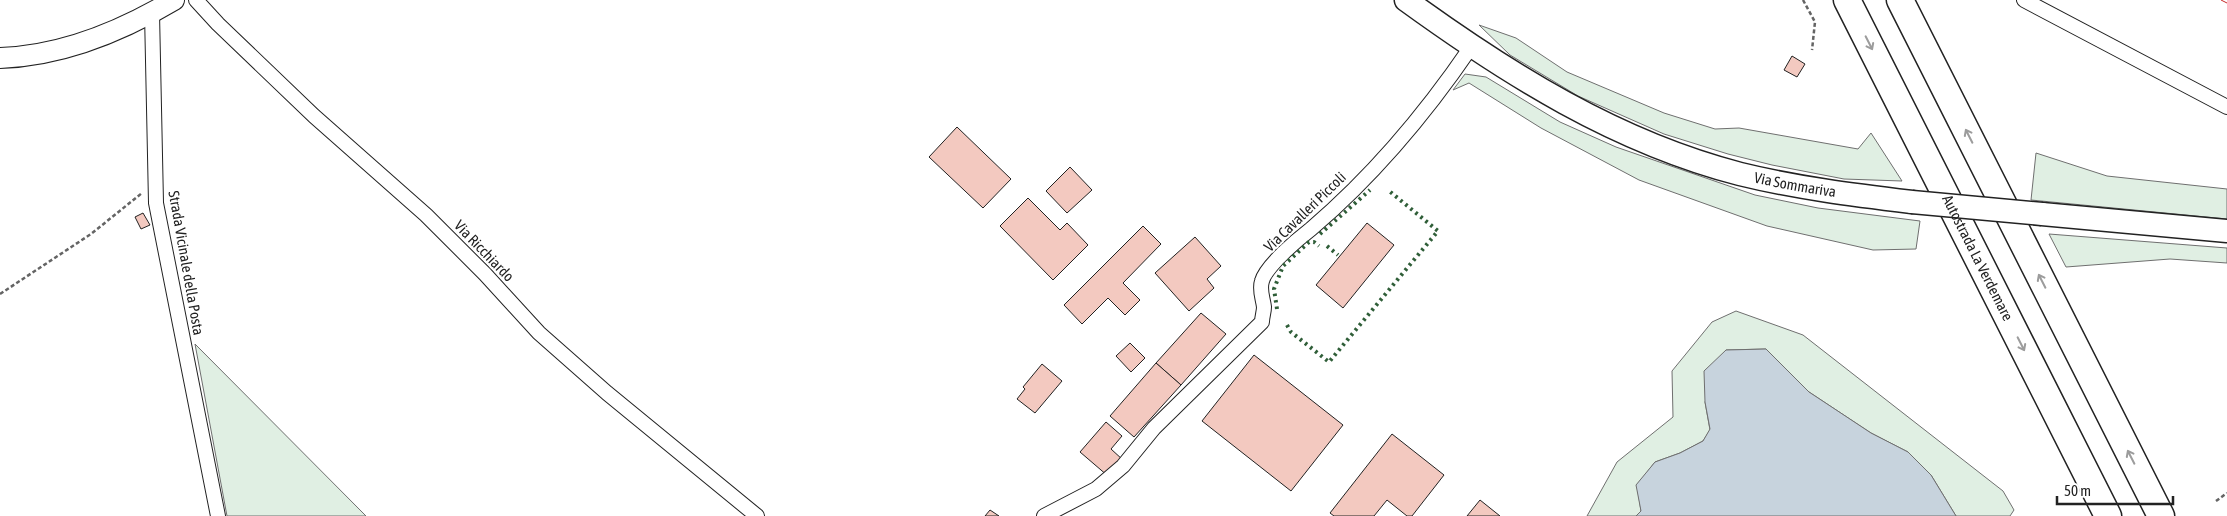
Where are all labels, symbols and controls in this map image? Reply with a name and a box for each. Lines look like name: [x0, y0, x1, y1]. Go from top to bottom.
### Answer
one-way arrow: [1864, 36, 1874, 51]
one-way arrow: [1964, 128, 1974, 143]
street label: Via Cavalleri Piccoli: [1260, 168, 1349, 255]
street label: Via Sommariva: [1753, 169, 1837, 200]
street label: Strada Vicinale della Posta: [165, 189, 208, 336]
street label: Autostrada La Verdemare: [1939, 192, 2017, 324]
street label: Via Ricchiardo: [451, 217, 518, 285]
one-way arrow: [2037, 273, 2047, 288]
one-way arrow: [2016, 337, 2026, 352]
one-way arrow: [2126, 450, 2135, 465]
scale bar: [2057, 474, 2173, 506]
text: 50 m: [2064, 482, 2091, 499]

